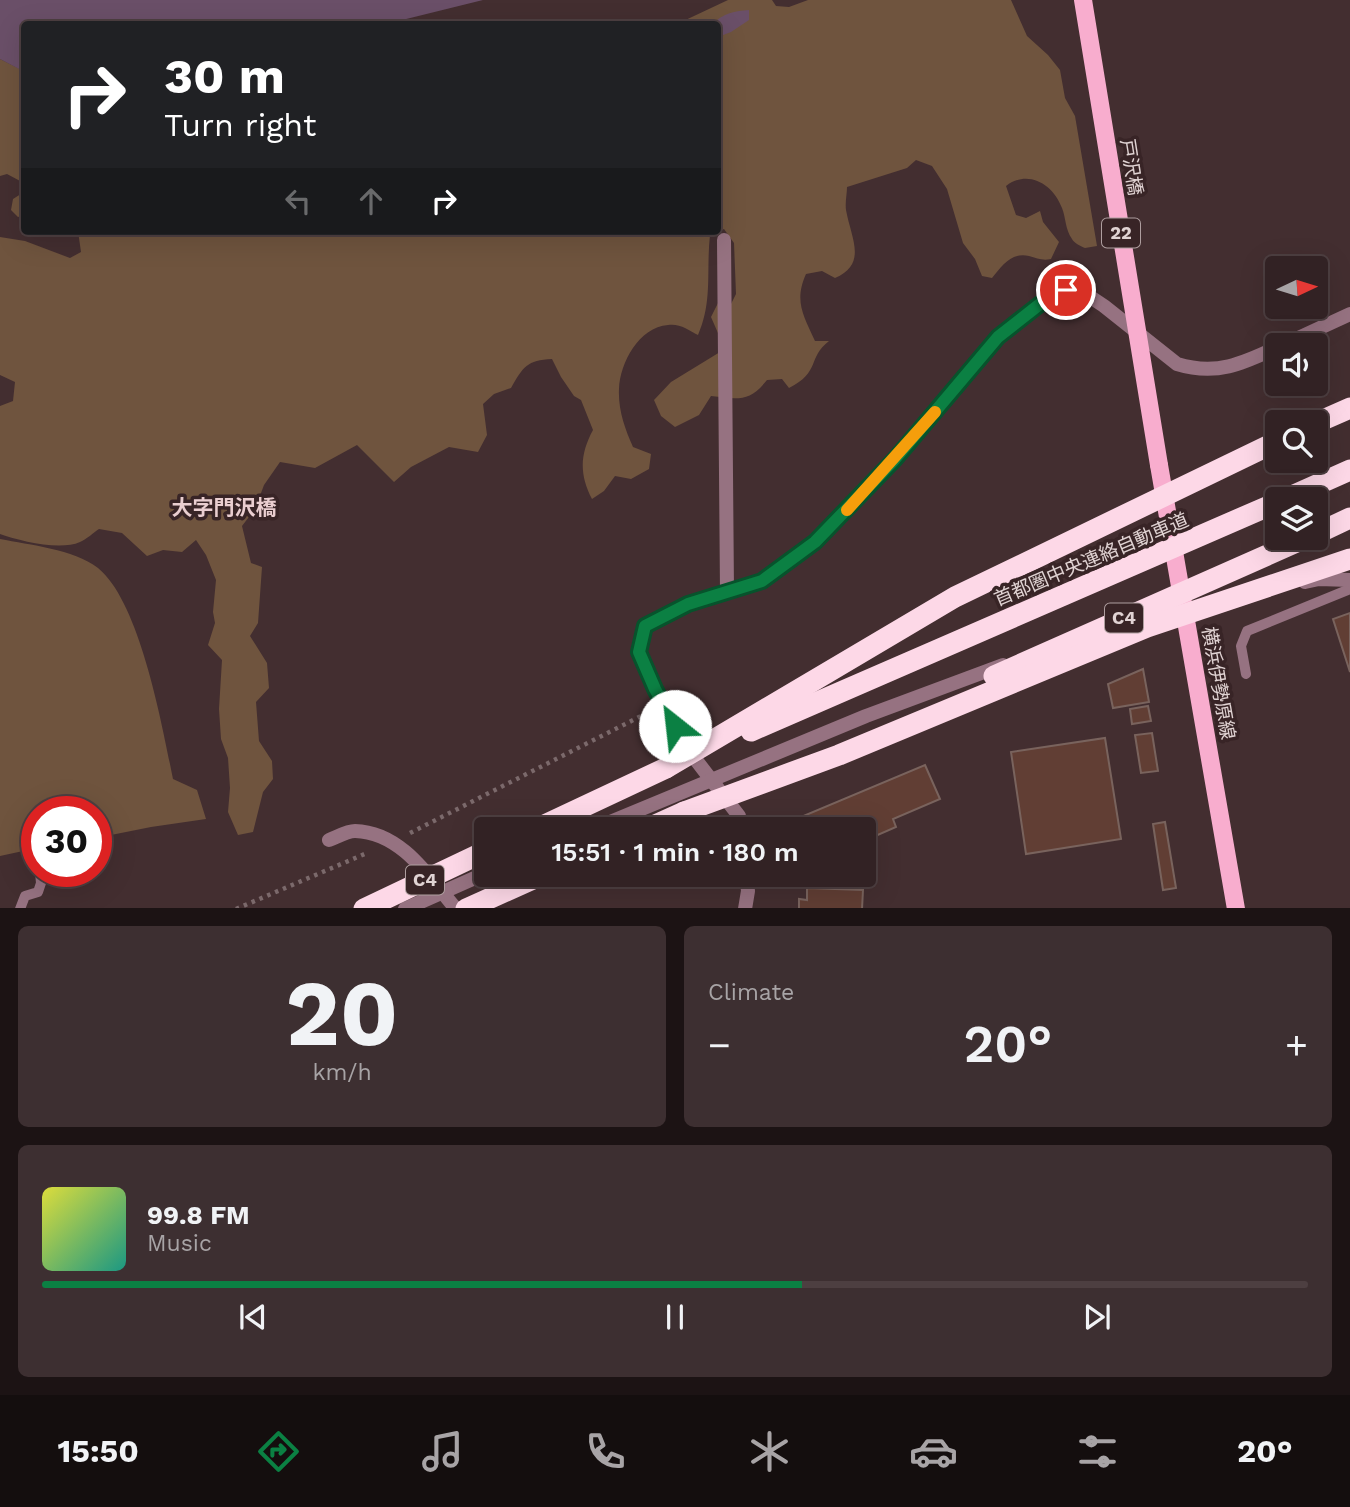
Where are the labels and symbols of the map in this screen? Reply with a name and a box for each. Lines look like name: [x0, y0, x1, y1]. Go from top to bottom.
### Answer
street label: 戸沢橋: [1116, 137, 1147, 197]
road number: 22: [1102, 218, 1140, 247]
north arrow: [1265, 256, 1328, 318]
pin: [1036, 260, 1096, 320]
district label: 大字門沢橋: [172, 495, 277, 520]
street label: 首都圏中央連絡自動車道: [991, 508, 1192, 611]
road number: C4: [1105, 604, 1143, 632]
street label: 横浜伊勢原線: [1197, 625, 1240, 741]
position arrow: [638, 689, 712, 763]
speed limit sign: 30: [21, 796, 112, 887]
road number: C4: [406, 866, 444, 894]

